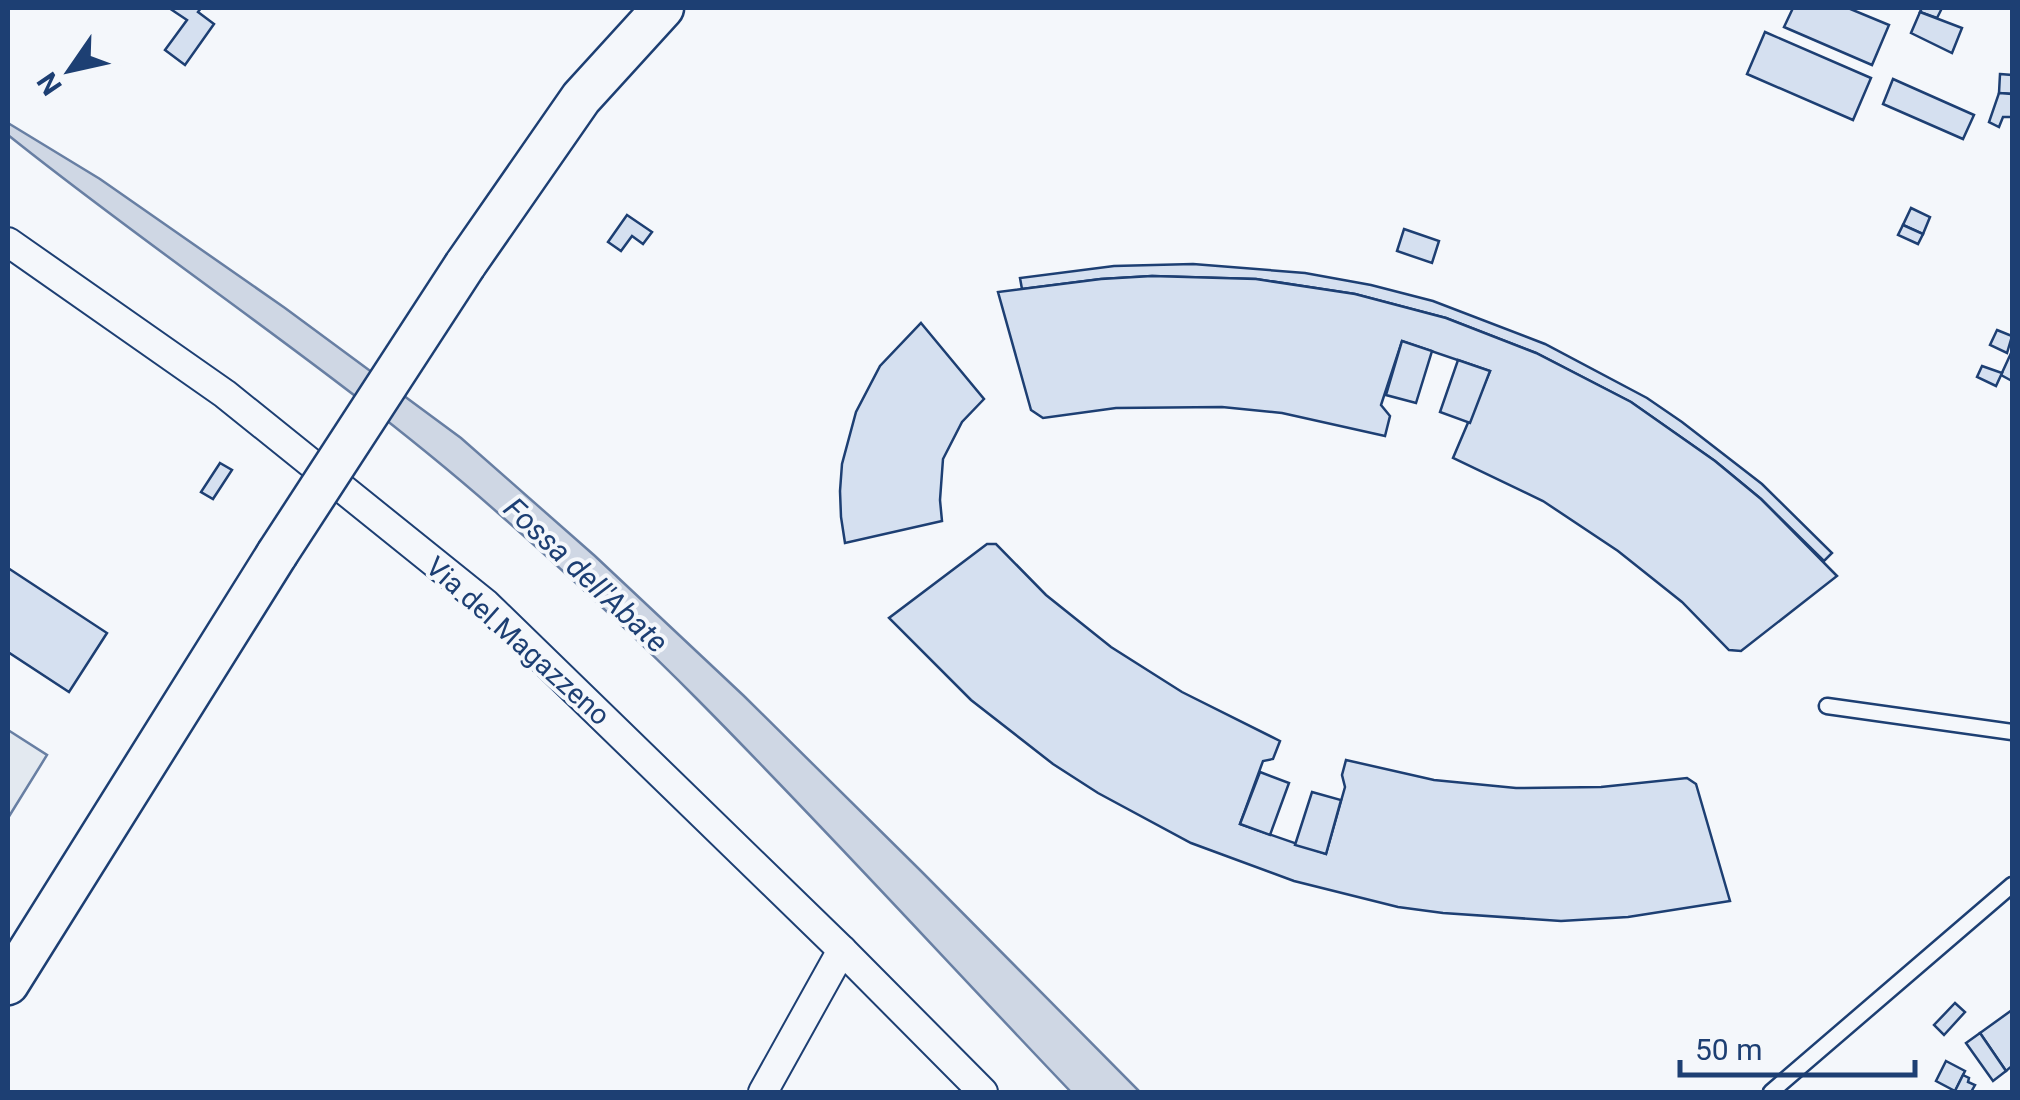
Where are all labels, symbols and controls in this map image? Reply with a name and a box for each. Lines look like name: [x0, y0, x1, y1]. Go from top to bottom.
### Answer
north arrow: [20, 20, 120, 120]
text: N: [30, 66, 69, 101]
water label: Fossa dell'Abate: [497, 490, 675, 660]
street label: Via del Magazzeno: [419, 550, 617, 732]
scale bar: [1680, 1015, 1915, 1077]
text: 50 m: [1695, 1032, 1762, 1067]

